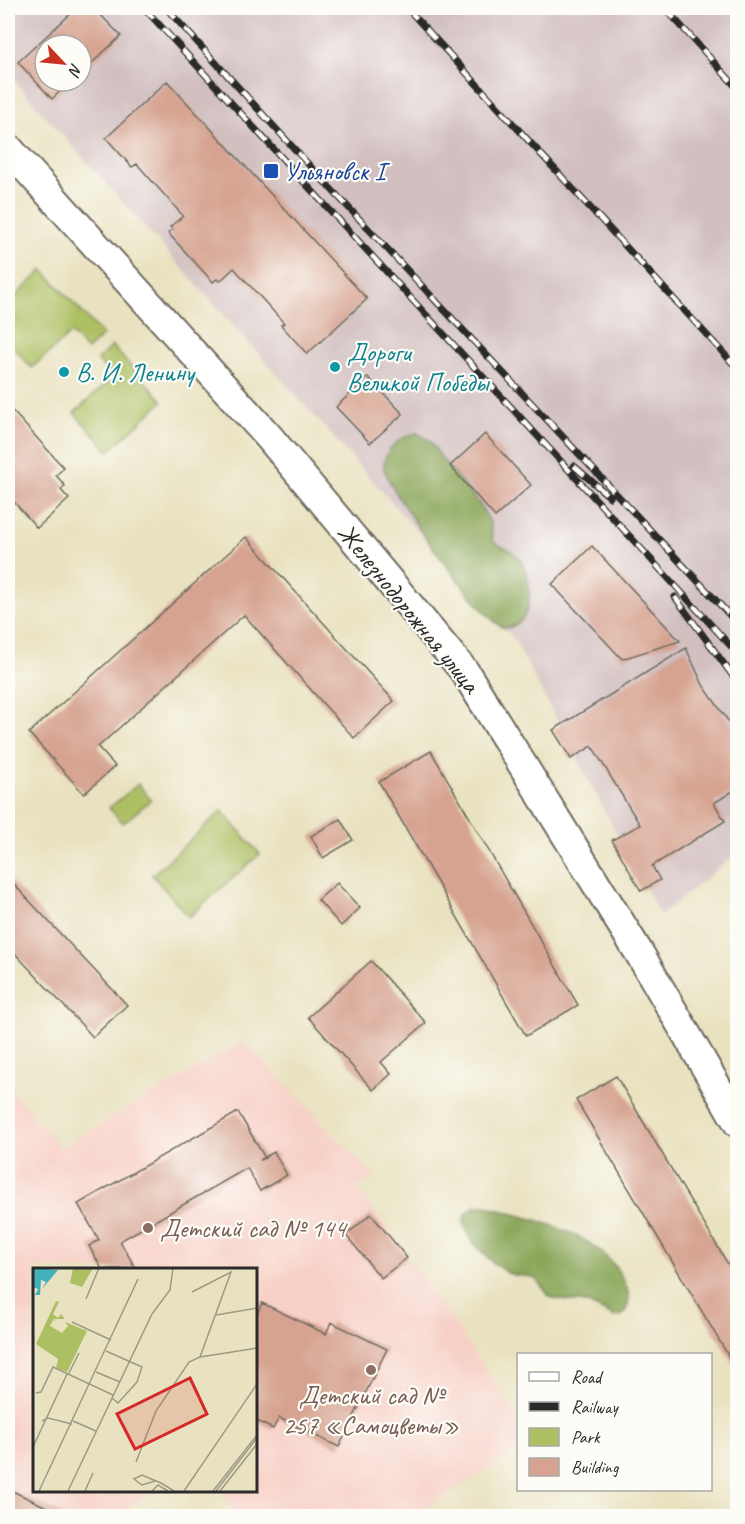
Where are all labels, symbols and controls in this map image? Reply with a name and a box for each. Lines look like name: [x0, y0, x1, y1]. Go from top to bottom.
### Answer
north arrow: [33, 33, 93, 93]
text: N: [63, 60, 87, 81]
place label: Ульяновск I: [284, 155, 391, 188]
marker: Ульяновск I: [262, 162, 280, 180]
place label: Дороги Великой Победы: [347, 336, 491, 399]
place label: В. И. Ленину: [76, 356, 196, 389]
marker: Дороги Великой Победы: [328, 360, 342, 374]
marker: В. И. Ленину: [57, 365, 71, 379]
street label: Железнодорожная улица: [330, 517, 488, 701]
place label: Детский сад № 144: [160, 1212, 348, 1245]
marker: Детский сад № 144: [141, 1221, 155, 1235]
inset map: [33, 1268, 256, 1491]
legend: [517, 1353, 712, 1491]
marker: Детский сад № 257 «Самоцветы»: [364, 1363, 378, 1377]
text: Road: [571, 1366, 604, 1388]
place label: Детский сад № 257 «Самоцветы»: [283, 1379, 459, 1442]
text: Railway: [571, 1396, 619, 1418]
text: Park: [571, 1426, 601, 1448]
text: Building: [571, 1456, 620, 1478]

